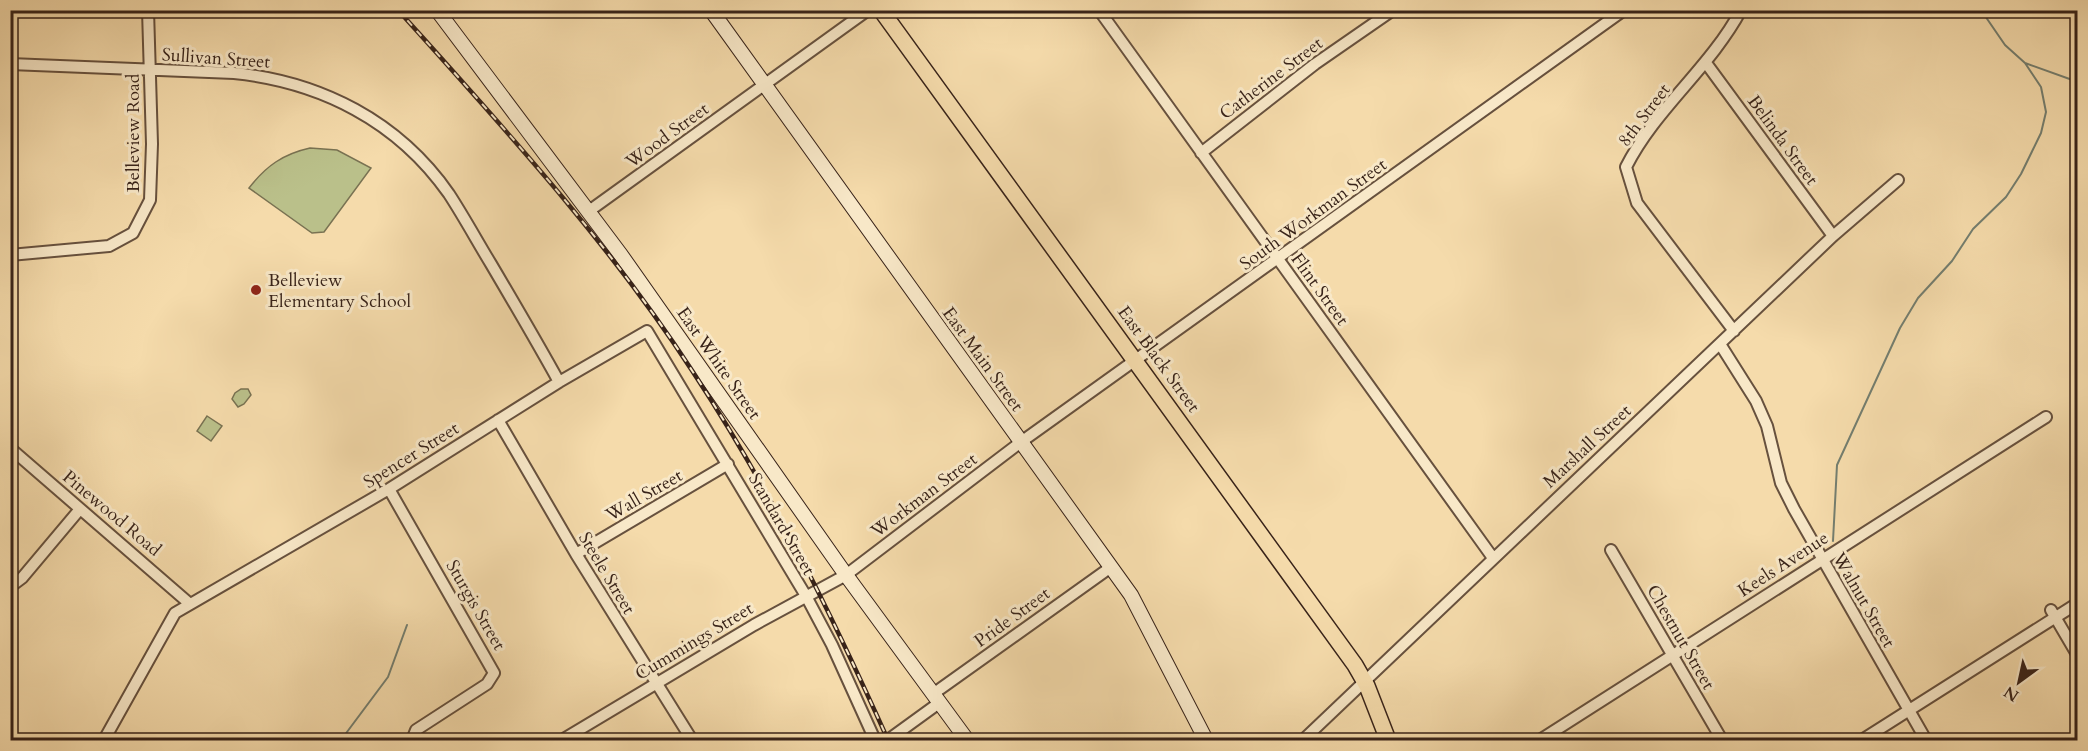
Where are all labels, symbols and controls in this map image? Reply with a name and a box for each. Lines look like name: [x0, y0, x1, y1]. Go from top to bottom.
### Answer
street label: Catherine Street: [1214, 31, 1328, 126]
street label: Sullivan Street: [161, 42, 271, 75]
street label: Belleview Road: [121, 73, 146, 192]
street label: 8th Street: [1612, 78, 1677, 152]
street label: Belinda Street: [1741, 90, 1824, 191]
street label: Wood Street: [620, 97, 714, 175]
street label: South Workman Street: [1235, 152, 1392, 276]
street label: Flint Street: [1285, 248, 1355, 331]
place label: Belleview Elementary School: [268, 268, 411, 314]
marker: Belleview Elementary School: [249, 283, 263, 297]
street label: East Black Street: [1111, 301, 1206, 418]
street label: East White Street: [670, 302, 767, 425]
street label: East Main Street: [936, 302, 1029, 417]
street label: Marshall Street: [1538, 399, 1637, 494]
street label: Spencer Street: [359, 416, 464, 495]
street label: Workman Street: [865, 447, 983, 544]
street label: Wall Street: [600, 463, 688, 528]
street label: Pinewood Road: [57, 465, 167, 562]
street label: Standard Street: [742, 468, 821, 580]
street label: Keels Avenue: [1733, 526, 1834, 603]
street label: Steele Street: [572, 527, 641, 619]
street label: Walnut Street: [1826, 547, 1901, 653]
street label: Sturgis Street: [440, 555, 512, 655]
street label: Chestnut Street: [1640, 580, 1721, 695]
street label: Pride Street: [969, 581, 1056, 653]
street label: Cummings Street: [631, 596, 758, 687]
north arrow: [1989, 652, 2049, 712]
text: N: [1999, 681, 2023, 707]

